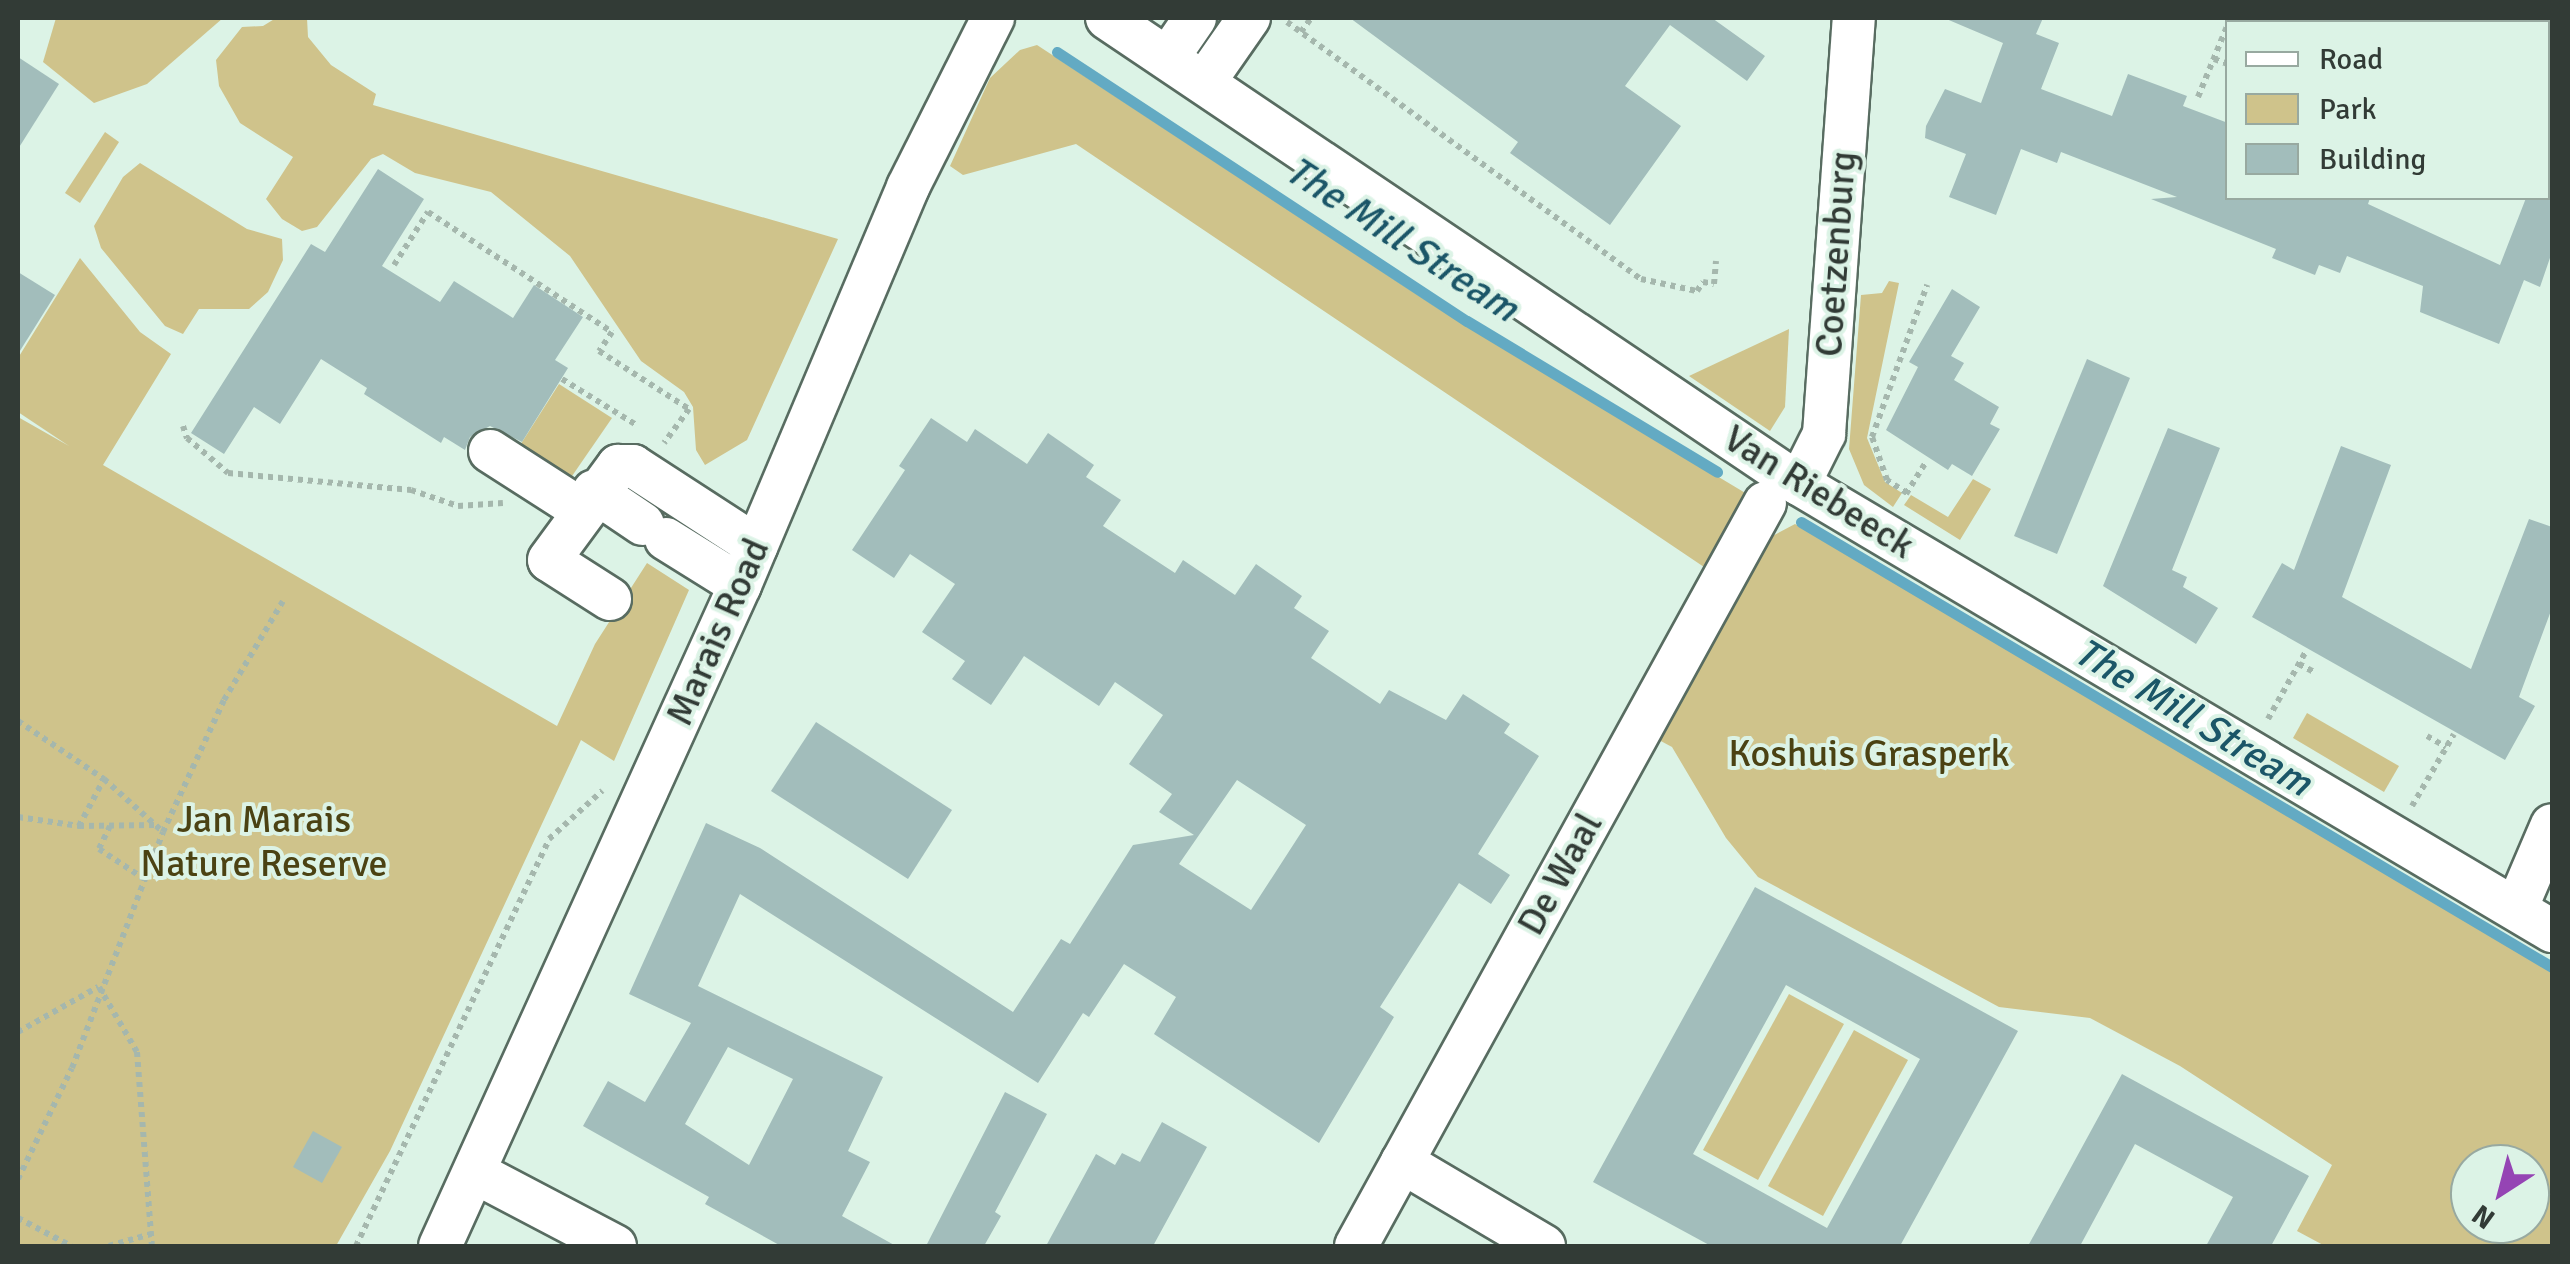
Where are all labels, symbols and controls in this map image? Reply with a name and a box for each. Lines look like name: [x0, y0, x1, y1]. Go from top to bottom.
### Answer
legend: [2225, 20, 2550, 200]
text: Road: [2319, 41, 2383, 78]
text: Park: [2319, 91, 2377, 128]
text: Building: [2319, 141, 2426, 178]
water label: The Mill Stream: [1277, 146, 1527, 332]
street label: Coetzenburg: [1806, 150, 1866, 358]
street label: Van Riebeeck: [1715, 415, 1923, 569]
street label: Marais Road: [657, 532, 779, 732]
water label: The Mill Stream: [2066, 628, 2320, 806]
park label: Koshuis Grasperk: [1728, 731, 2010, 777]
park label: Jan Marais Nature Reserve: [140, 797, 388, 886]
street label: De Waal: [1508, 805, 1612, 943]
north arrow: [2450, 1144, 2550, 1244]
text: N: [2466, 1197, 2501, 1236]

